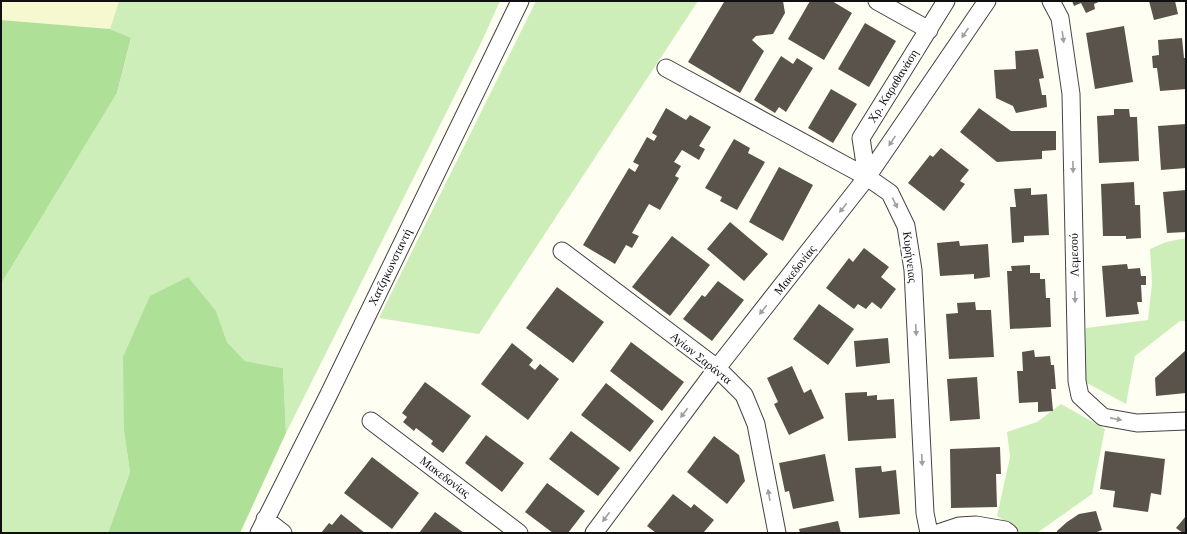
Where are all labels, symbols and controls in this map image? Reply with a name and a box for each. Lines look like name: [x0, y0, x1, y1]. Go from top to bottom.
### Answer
one-way arrow: [961, 28, 969, 38]
one-way arrow: [1060, 31, 1066, 43]
street label: Χρ. Καραθανάση: [865, 47, 921, 125]
one-way arrow: [888, 136, 896, 146]
one-way arrow: [1069, 161, 1076, 173]
one-way arrow: [892, 198, 898, 209]
one-way arrow: [840, 203, 848, 213]
street label: Χατζηκωνσταντή: [365, 226, 415, 308]
street label: Κυρήνειας: [900, 231, 920, 284]
street label: Λεμεσού: [1067, 233, 1081, 277]
street label: Μακεδονίας: [771, 242, 819, 298]
one-way arrow: [1072, 291, 1078, 304]
one-way arrow: [759, 305, 767, 316]
one-way arrow: [912, 324, 919, 336]
street label: Αγίων Σαράντα: [668, 329, 735, 387]
one-way arrow: [680, 408, 688, 418]
one-way arrow: [1109, 417, 1122, 423]
street label: Μακεδονίας: [417, 454, 473, 501]
one-way arrow: [919, 454, 925, 467]
one-way arrow: [766, 489, 772, 501]
one-way arrow: [602, 512, 610, 522]

